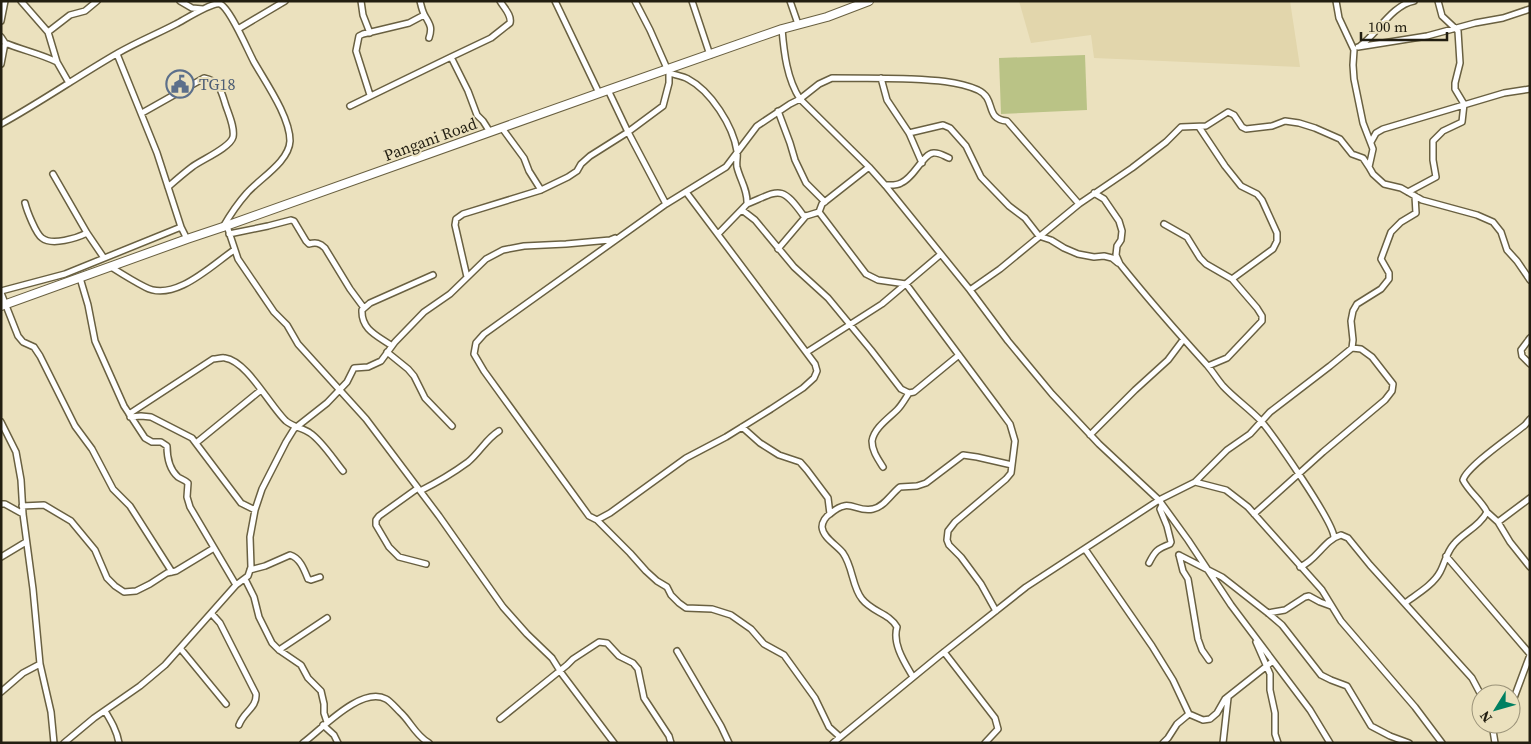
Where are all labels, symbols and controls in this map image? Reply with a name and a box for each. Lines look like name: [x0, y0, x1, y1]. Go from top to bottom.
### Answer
scale bar: [1361, 10, 1447, 42]
text: 100 m: [1368, 16, 1408, 37]
public building icon: TG18: [165, 69, 195, 99]
place label: TG18: [199, 73, 235, 95]
street label: Pangani Road: [380, 112, 480, 166]
north arrow: [1471, 684, 1521, 734]
text: N: [1475, 707, 1497, 727]

